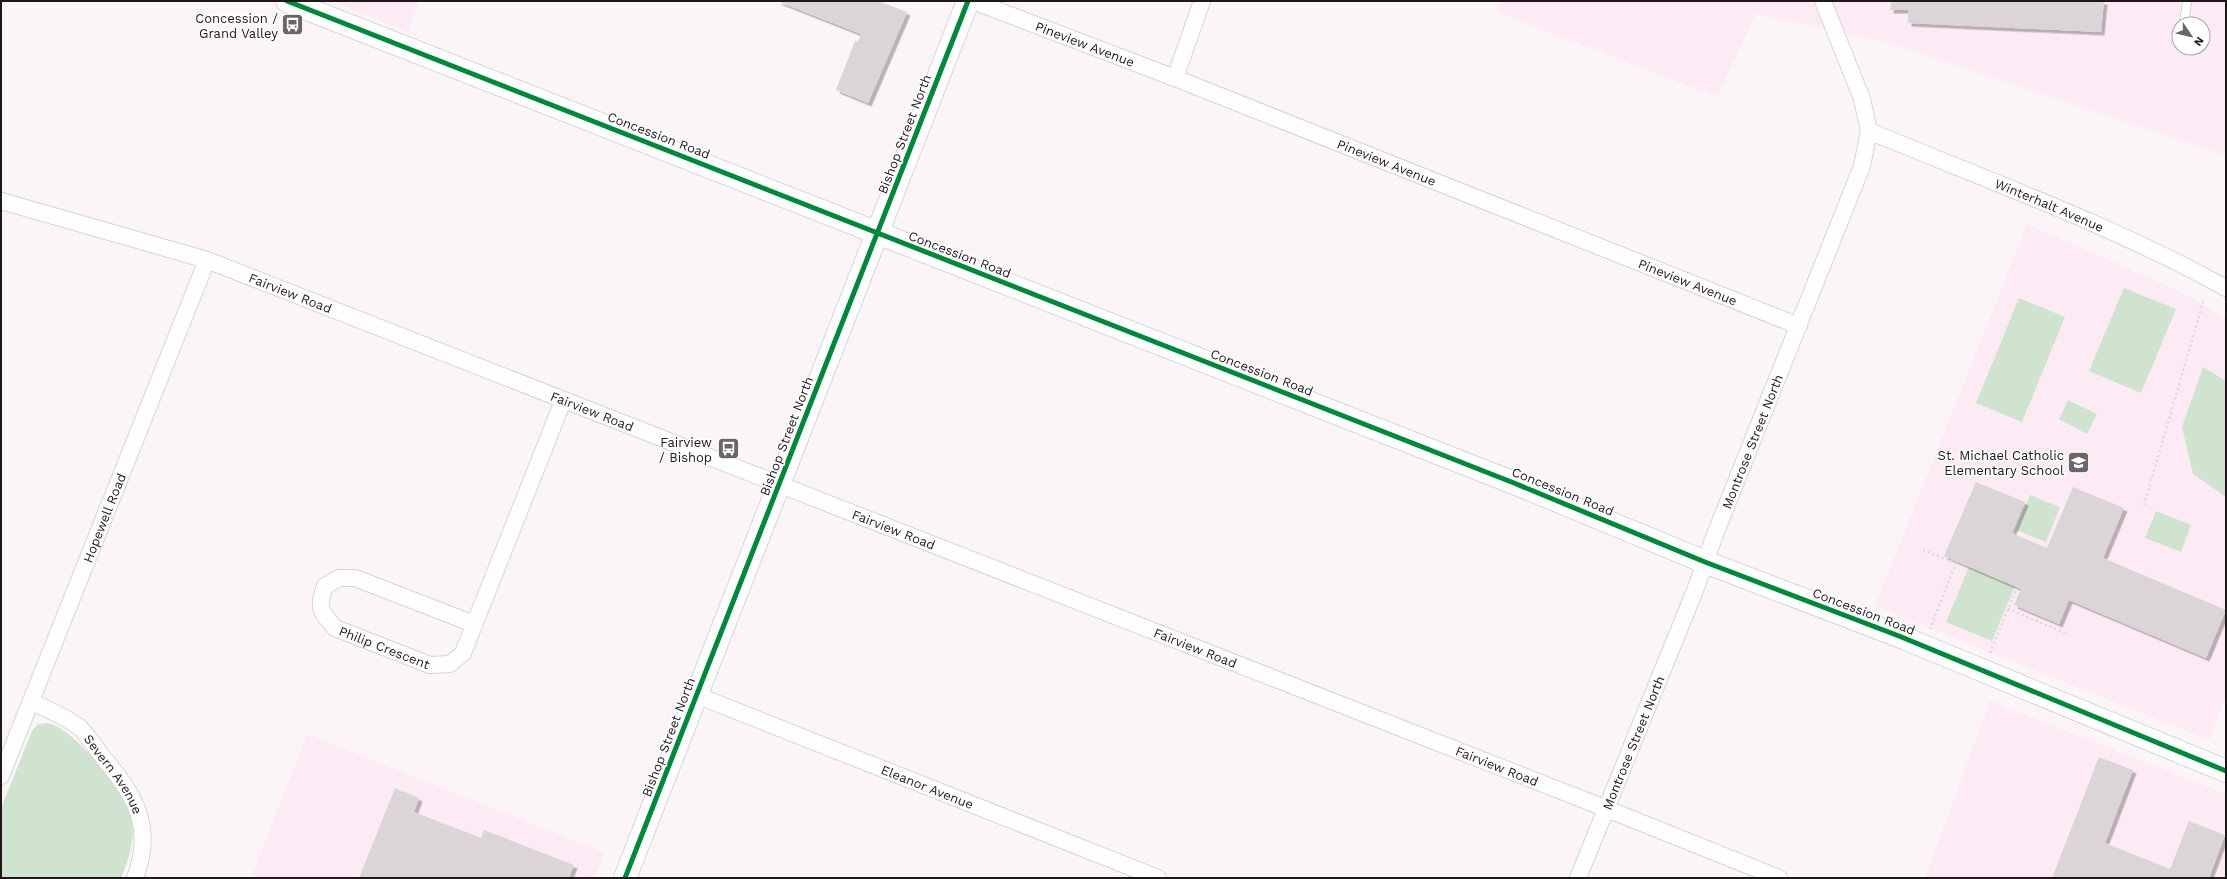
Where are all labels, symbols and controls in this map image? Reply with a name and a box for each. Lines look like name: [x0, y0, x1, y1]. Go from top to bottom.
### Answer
place label: Concession / Grand Valley: [195, 11, 278, 41]
bus stop icon: Concession / Grand Valley: [280, 12, 306, 38]
north arrow: [2171, 16, 2211, 56]
street label: Pineview Avenue: [1033, 19, 1137, 70]
text: N: [2191, 34, 2206, 49]
street label: Bishop Street North: [875, 72, 934, 196]
street label: Concession Road: [605, 109, 712, 162]
street label: Pineview Avenue: [1335, 136, 1438, 189]
street label: Winterhalt Avenue: [1993, 176, 2106, 235]
street label: Concession Road: [906, 228, 1013, 281]
street label: Pineview Avenue: [1636, 256, 1739, 309]
street label: Fairview Road: [247, 270, 334, 316]
street label: Concession Road: [1208, 346, 1315, 399]
street label: Montrose Street North: [1719, 372, 1786, 511]
street label: Bishop Street North: [757, 374, 816, 498]
street label: Fairview Road: [548, 388, 636, 434]
place label: Fairview / Bishop: [659, 435, 712, 465]
bus stop icon: Fairview / Bishop: [715, 436, 741, 462]
place label: St. Michael Catholic Elementary School: [1938, 448, 2064, 478]
school or university icon: St. Michael Catholic Elementary School: [2066, 449, 2092, 475]
street label: Concession Road: [1510, 464, 1616, 519]
street label: Hopewell Road: [80, 471, 129, 565]
street label: Fairview Road: [850, 507, 937, 553]
street label: Concession Road: [1810, 585, 1917, 638]
street label: Philip Crescent: [337, 623, 432, 672]
street label: Fairview Road: [1152, 625, 1239, 671]
street label: Montrose Street North: [1600, 674, 1667, 812]
street label: Bishop Street North: [639, 675, 698, 799]
street label: Severn Avenue: [81, 732, 145, 816]
street label: Fairview Road: [1453, 743, 1541, 789]
street label: Eleanor Avenue: [879, 762, 976, 812]

